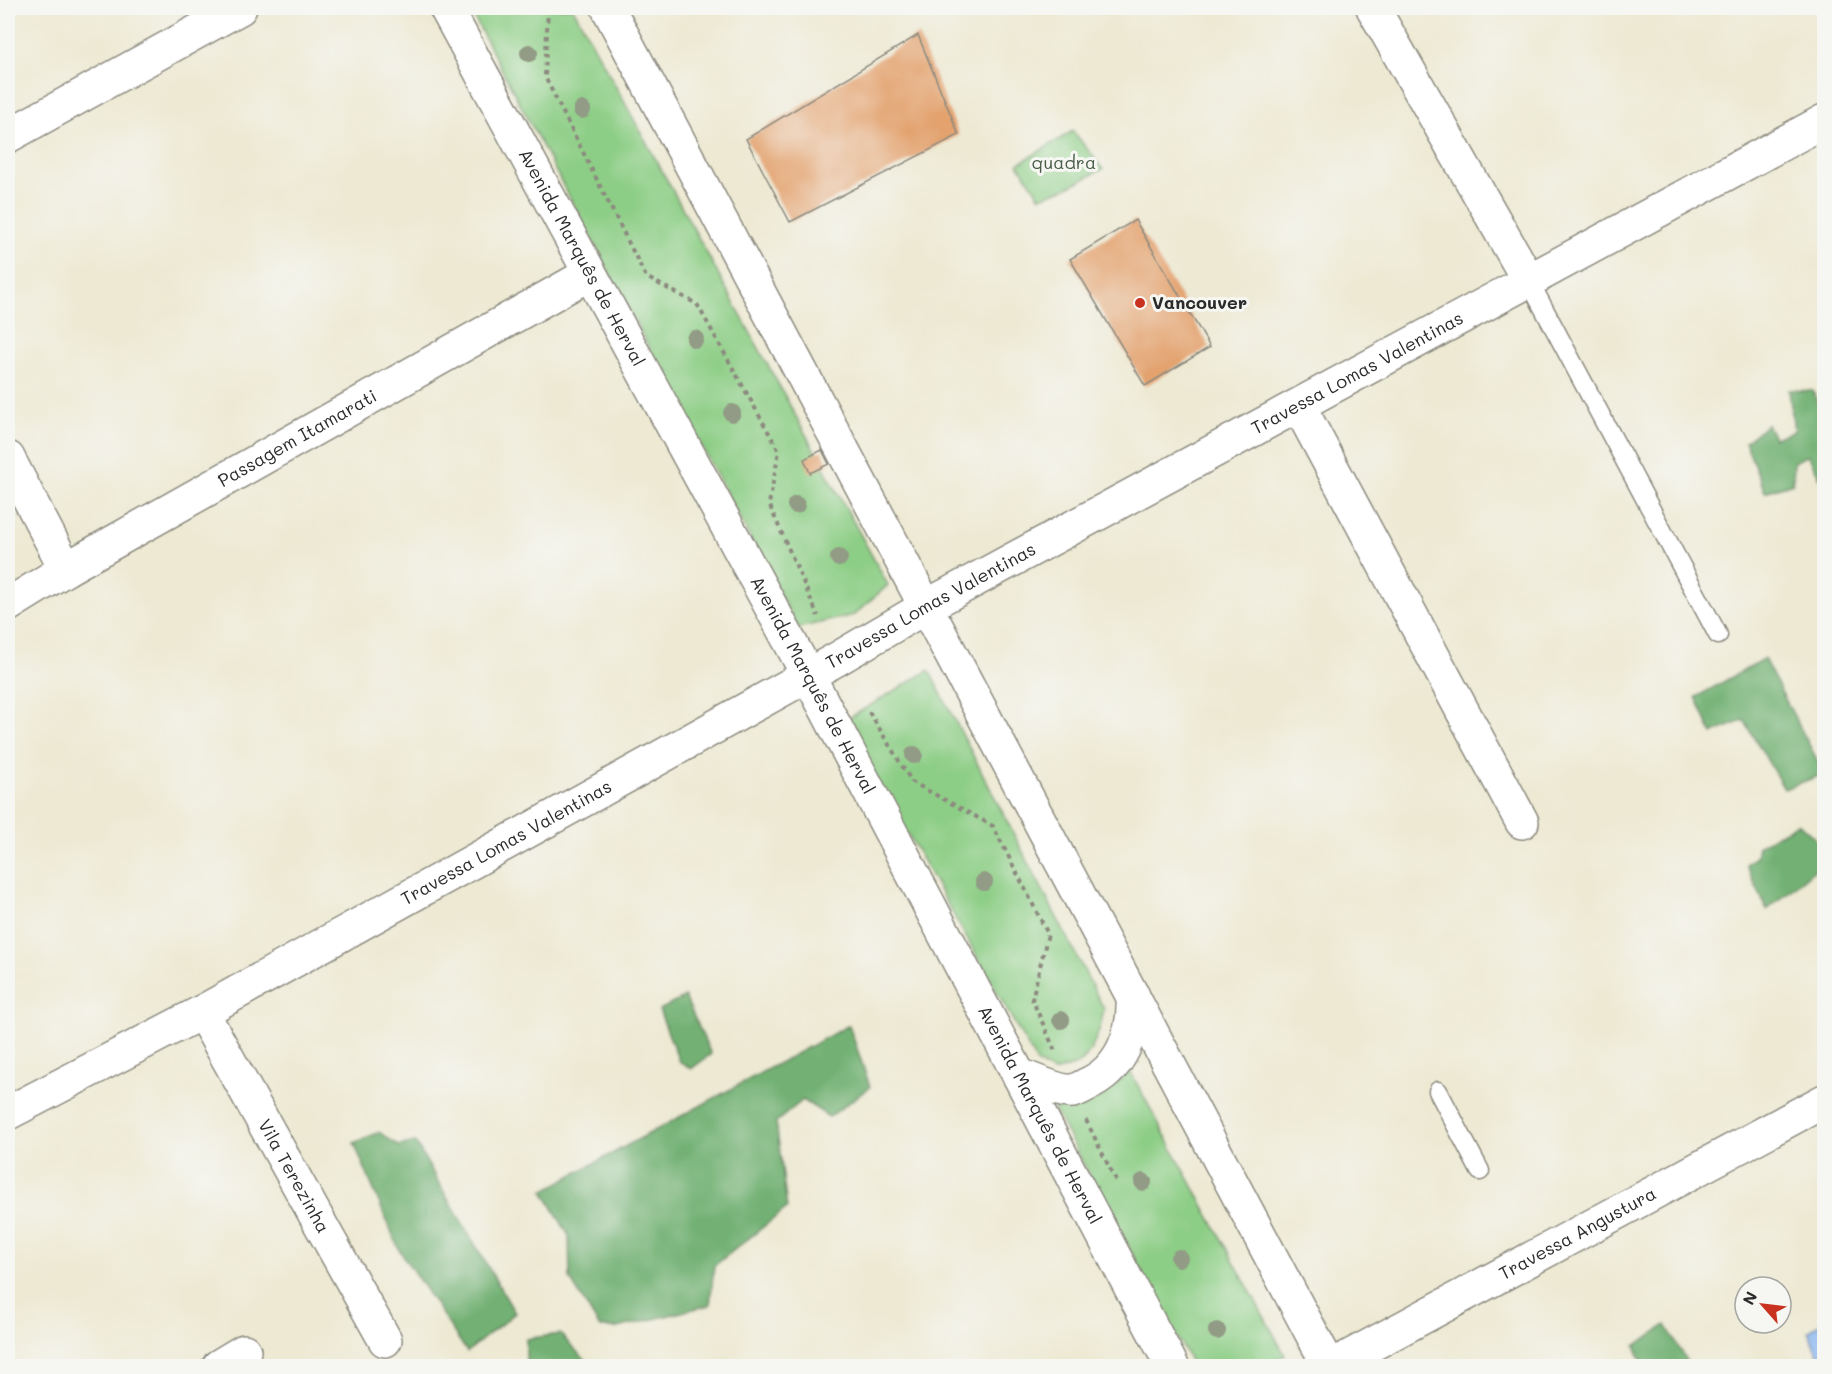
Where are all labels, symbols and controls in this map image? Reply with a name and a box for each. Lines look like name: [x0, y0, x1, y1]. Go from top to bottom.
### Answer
street label: Avenida Marquês de Herval: [514, 144, 651, 370]
park label: quadra: [1032, 150, 1096, 174]
place label: Vancouver: [1152, 290, 1247, 314]
marker: Vancouver: [1133, 296, 1147, 310]
street label: Travessa Lomas Valentinas: [1247, 305, 1467, 439]
street label: Passagem Itamarati: [213, 383, 381, 492]
street label: Travessa Lomas Valentinas: [821, 536, 1040, 674]
street label: Avenida Marquês de Herval: [745, 571, 882, 798]
street label: Travessa Lomas Valentinas: [396, 774, 616, 910]
street label: Avenida Marquês de Herval: [973, 1001, 1108, 1228]
street label: Vila Terezinha: [253, 1114, 336, 1237]
street label: Travessa Angustura: [1494, 1181, 1660, 1285]
north arrow: [1733, 1275, 1793, 1335]
text: N: [1737, 1287, 1761, 1308]

